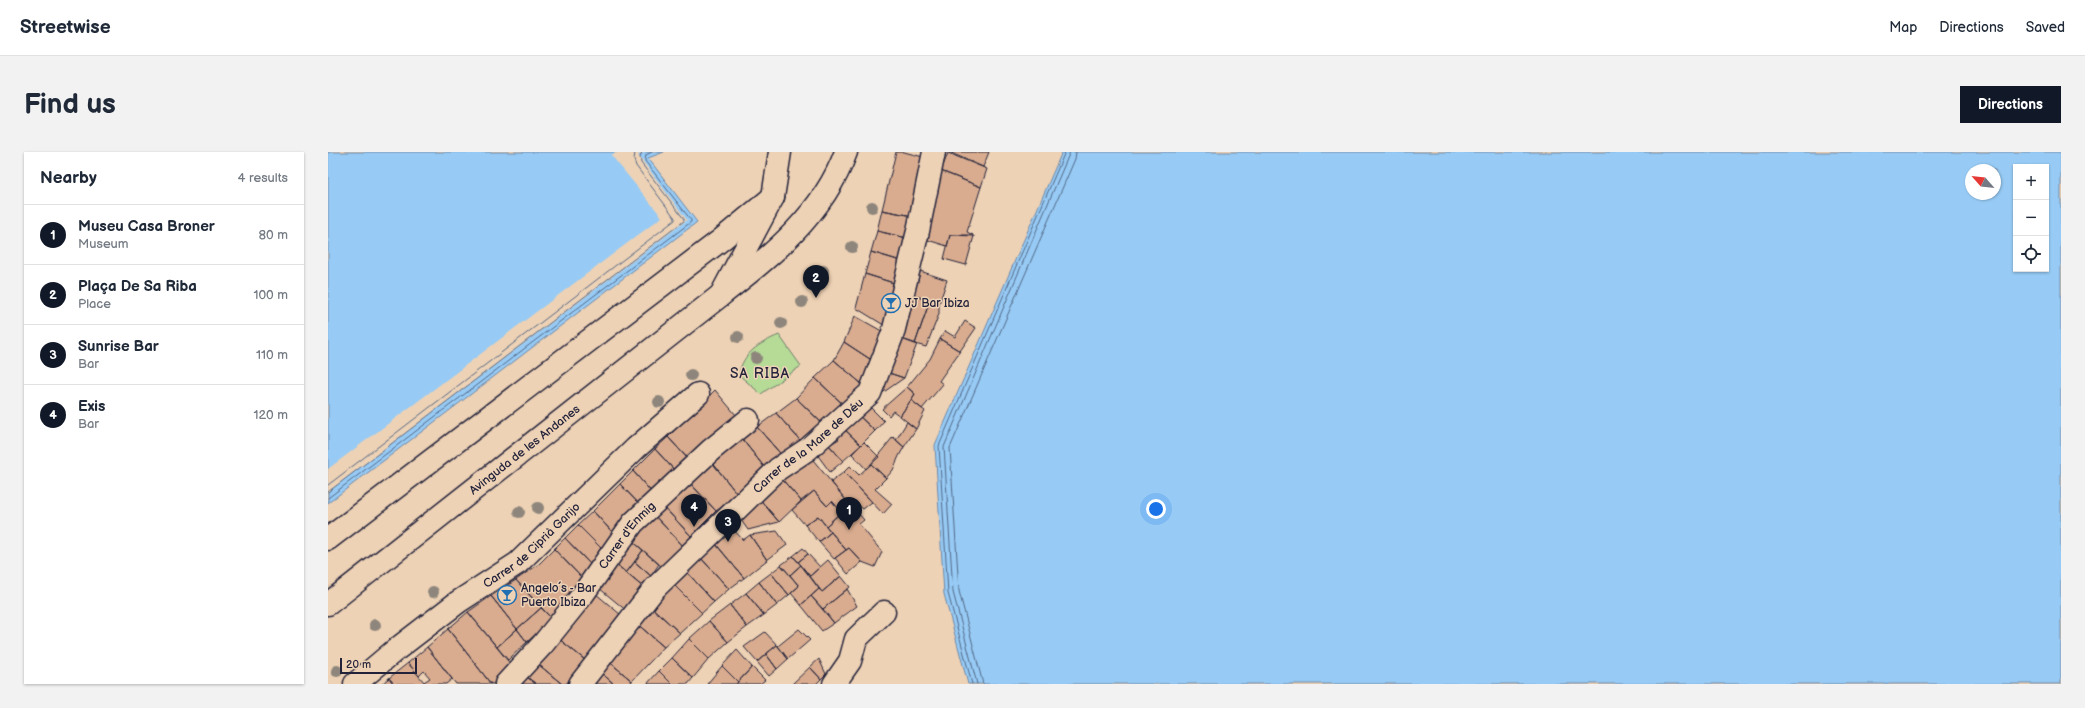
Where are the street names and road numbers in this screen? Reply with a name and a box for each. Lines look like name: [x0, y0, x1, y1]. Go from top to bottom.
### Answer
street label: Carrer de la Mare de Déu: [750, 395, 866, 497]
street label: Avinguda de les Andanes: [466, 401, 583, 498]
street label: Carrer d'Enmig: [595, 498, 659, 572]
street label: Carrer de Ciprià Garijo: [480, 499, 583, 591]

